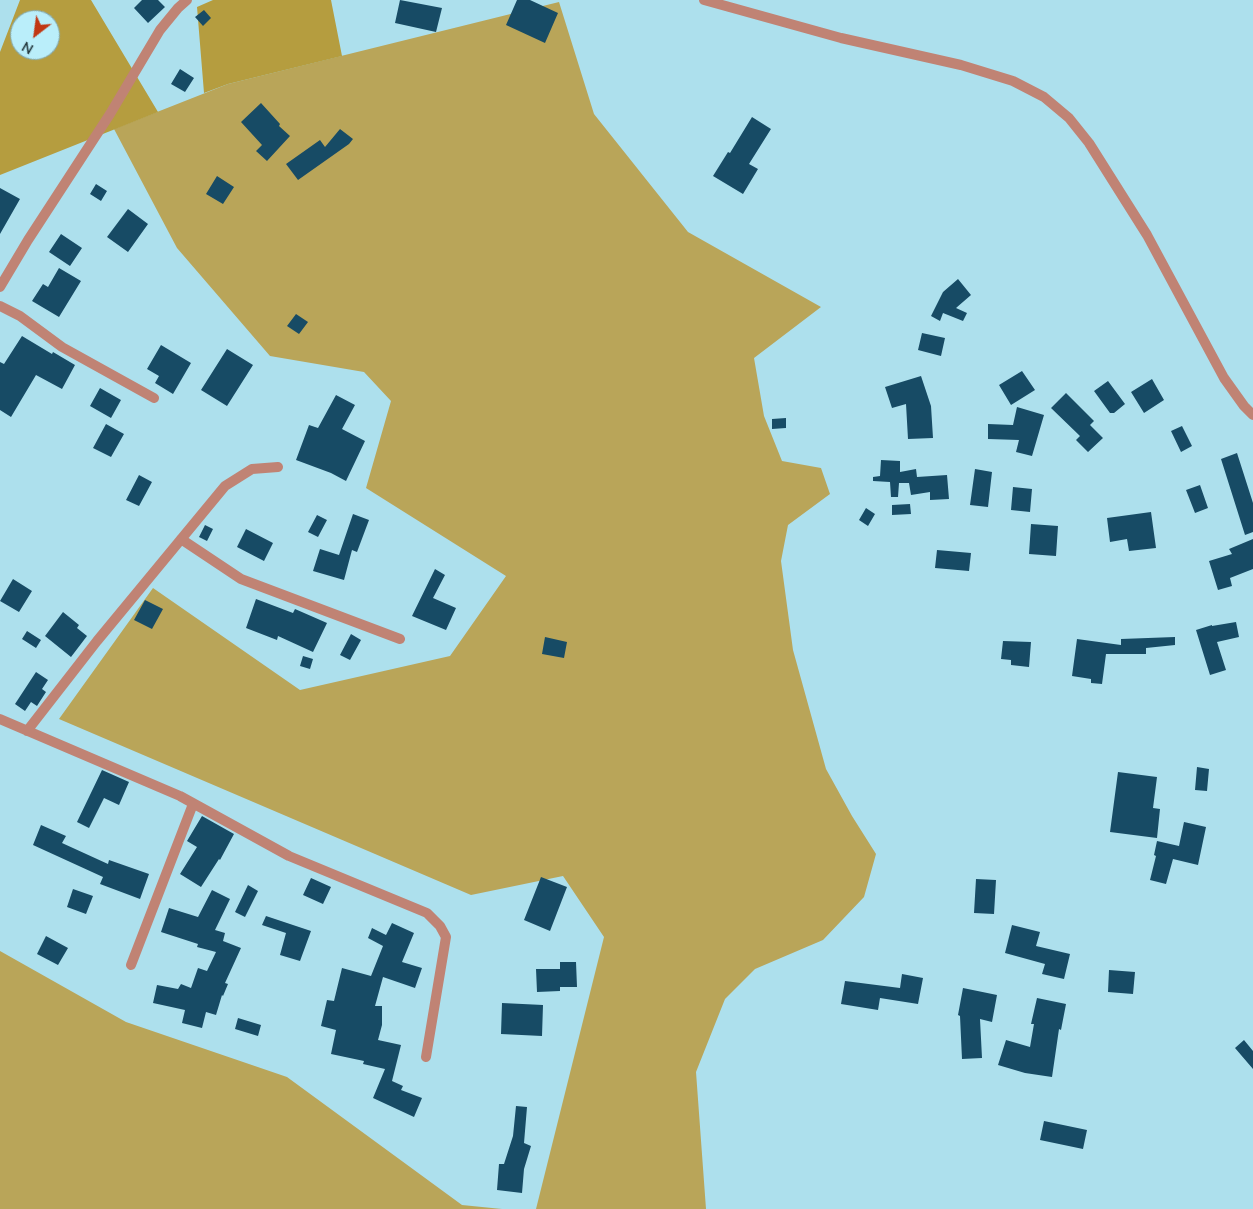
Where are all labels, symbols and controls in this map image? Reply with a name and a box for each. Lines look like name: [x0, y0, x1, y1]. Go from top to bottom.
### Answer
north arrow: [10, 10, 60, 60]
text: N: [18, 37, 37, 58]

